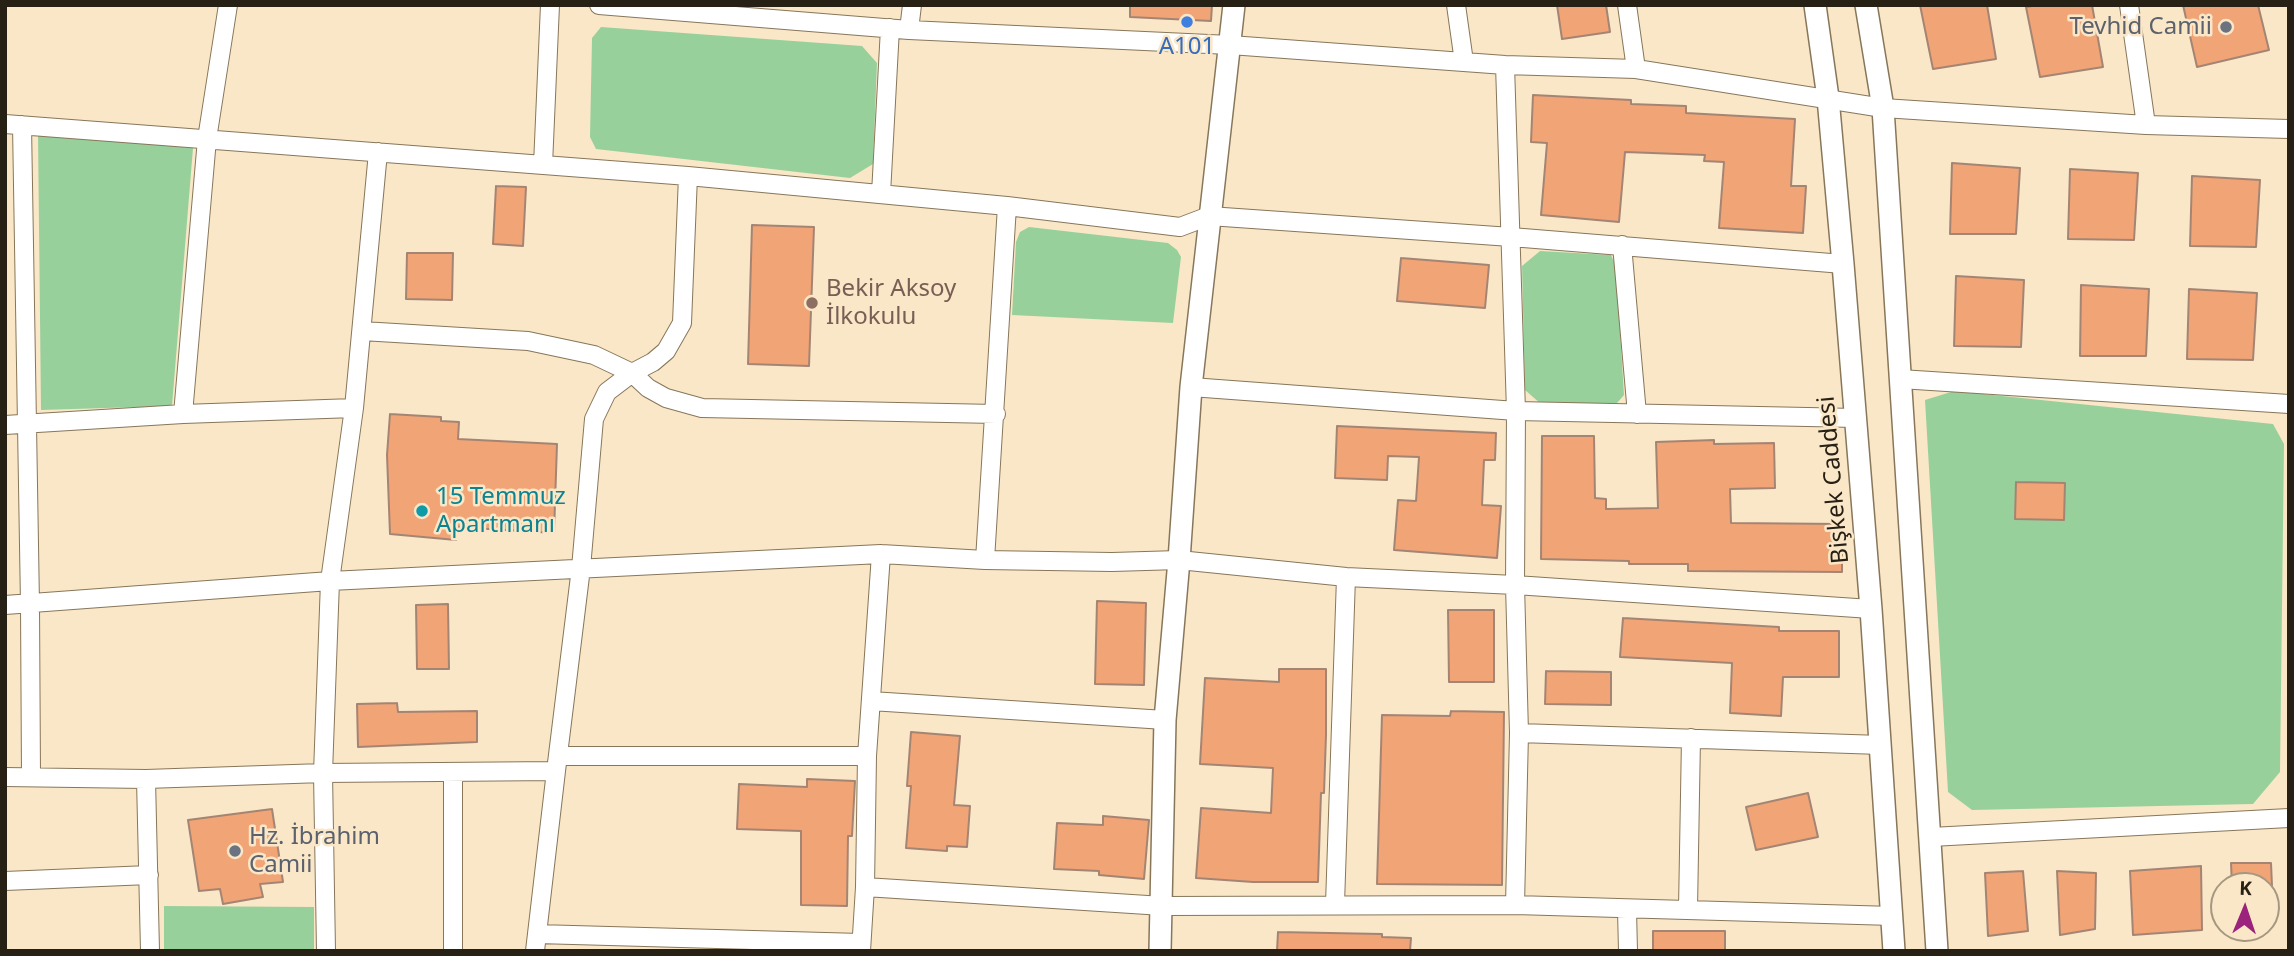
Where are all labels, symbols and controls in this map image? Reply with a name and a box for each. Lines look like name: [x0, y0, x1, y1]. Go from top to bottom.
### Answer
place label: Tevhid Camii: [2070, 13, 2212, 41]
marker: A101: [1179, 14, 1195, 30]
marker: Tevhid Camii: [2218, 19, 2234, 35]
place label: A101: [1159, 33, 1215, 61]
place label: Bekir Aksoy İlkokulu: [826, 275, 956, 331]
marker: Bekir Aksoy İlkokulu: [804, 295, 820, 311]
street label: Bişkek Caddesi: [1812, 395, 1856, 565]
place label: 15 Temmuz Apartmanı: [436, 483, 566, 539]
marker: 15 Temmuz Apartmanı: [414, 503, 430, 519]
place label: Hz. İbrahim Camii: [249, 823, 380, 879]
marker: Hz. İbrahim Camii: [227, 843, 243, 859]
north arrow: [2210, 872, 2280, 942]
text: K: [2239, 875, 2252, 901]

